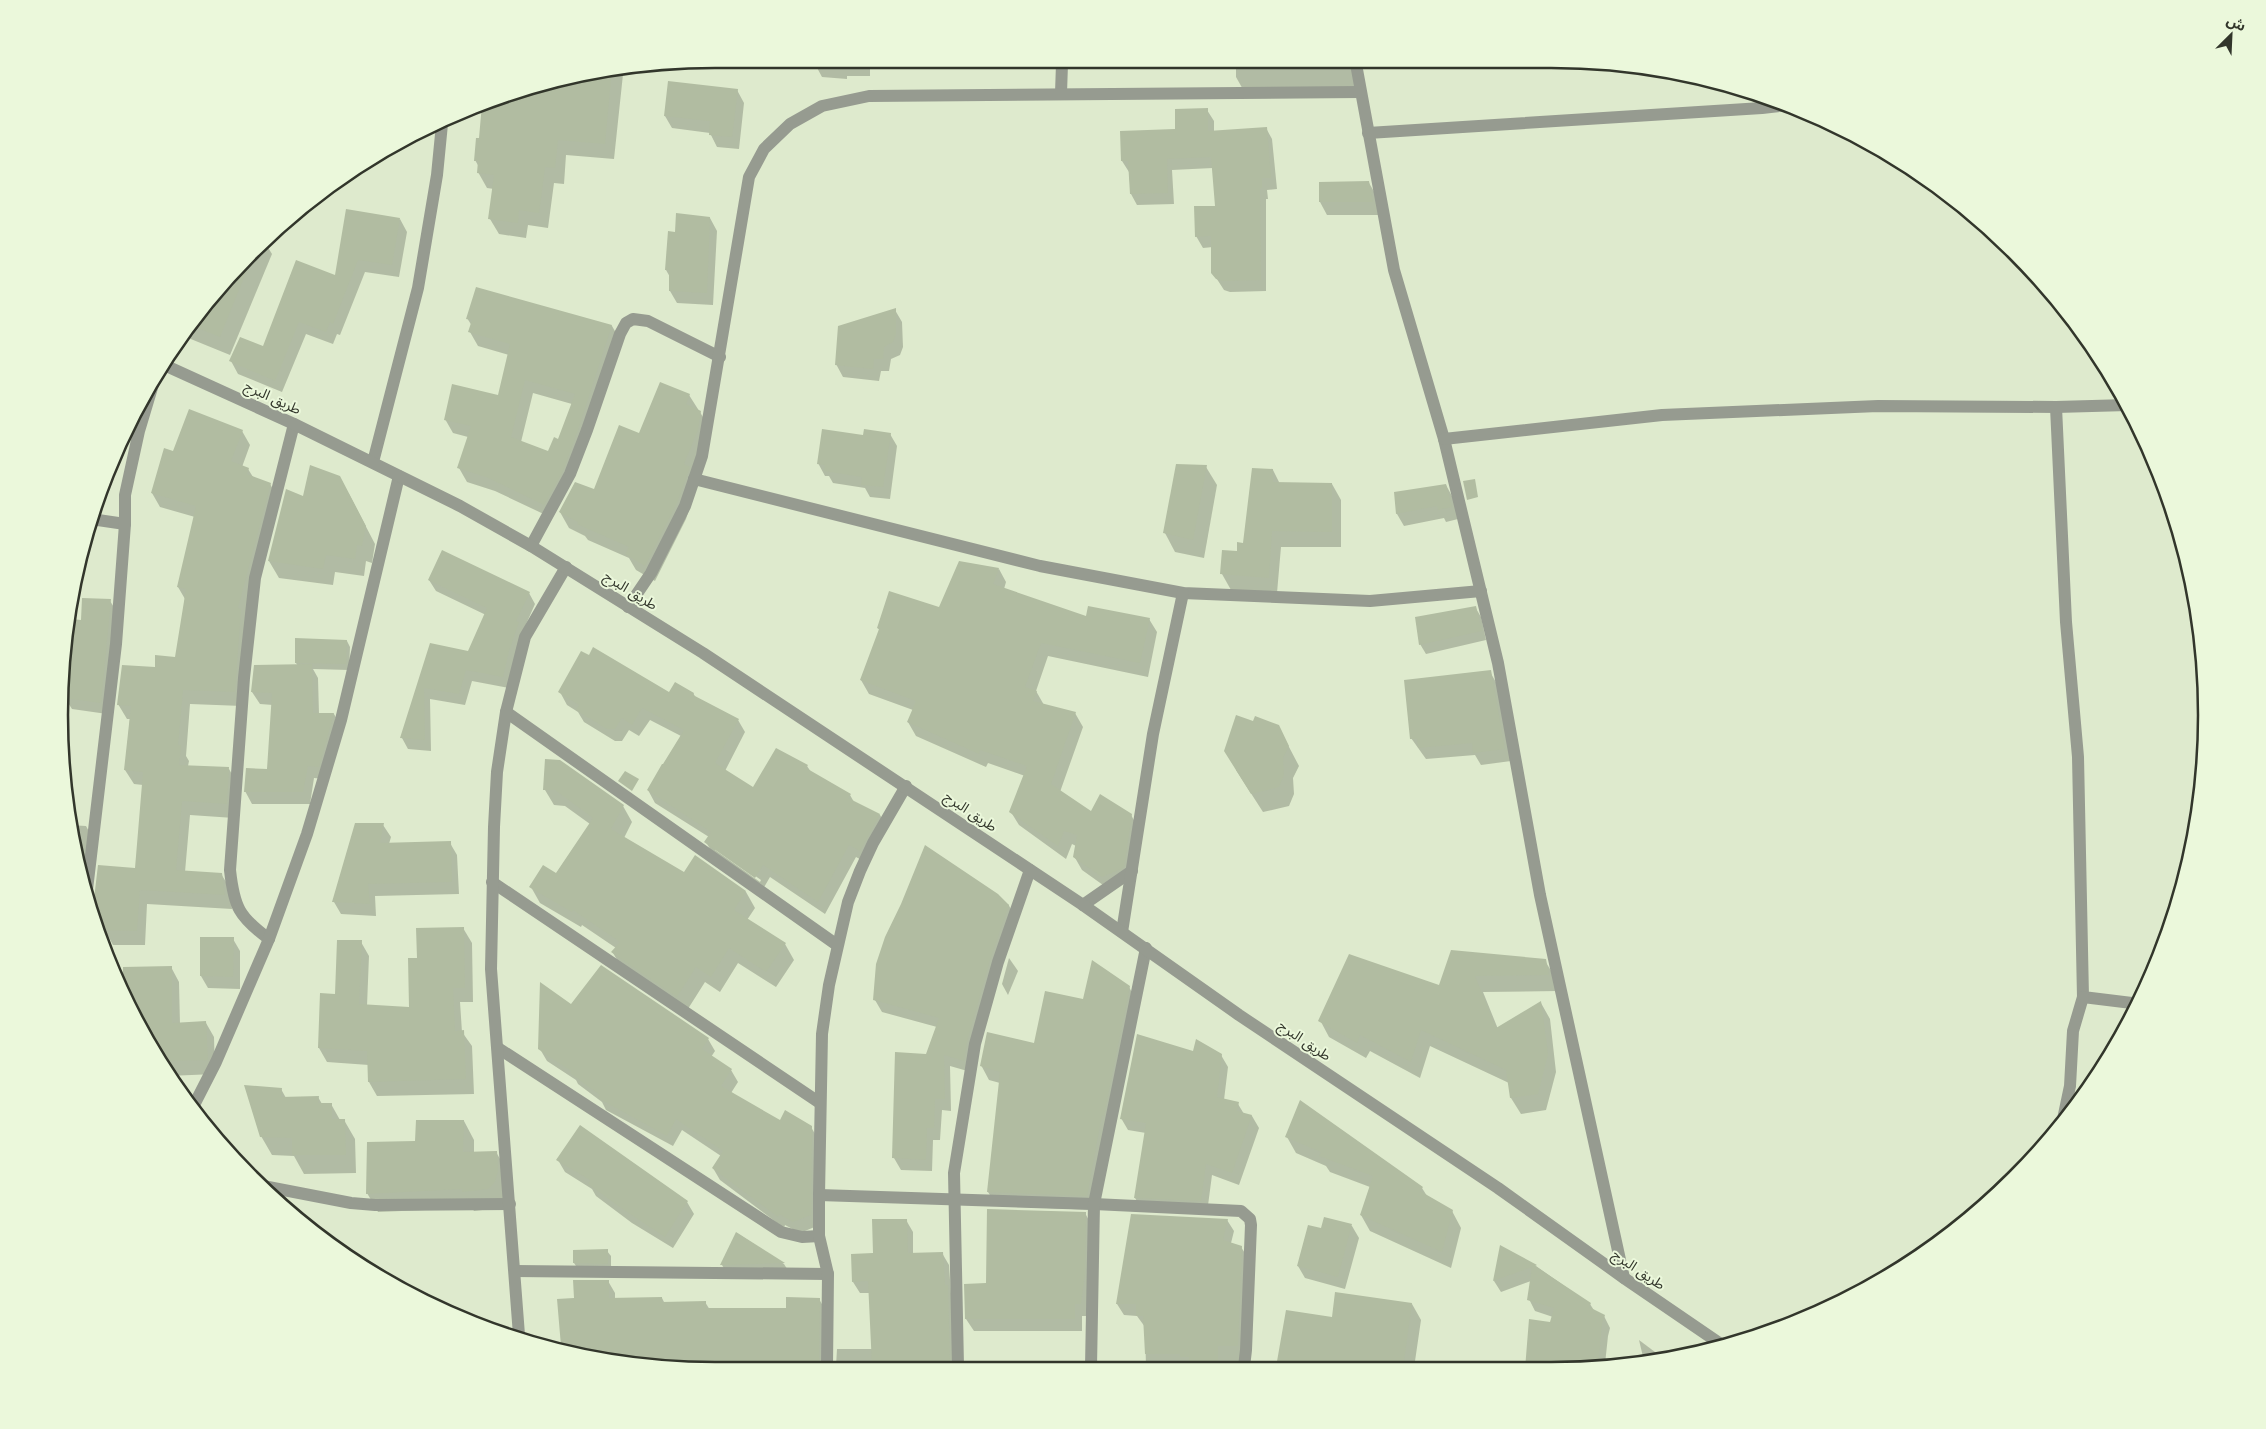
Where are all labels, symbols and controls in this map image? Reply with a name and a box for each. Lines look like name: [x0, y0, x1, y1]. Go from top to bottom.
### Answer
north arrow: [2206, 10, 2256, 60]
text: ش: [2224, 11, 2249, 34]
street label: طريق البرج: [241, 377, 304, 420]
street label: طريق البرج: [599, 567, 661, 616]
street label: طريق البرج: [940, 787, 1001, 837]
street label: طريق البرج: [1274, 1016, 1335, 1066]
street label: طريق البرج: [1608, 1245, 1669, 1295]

